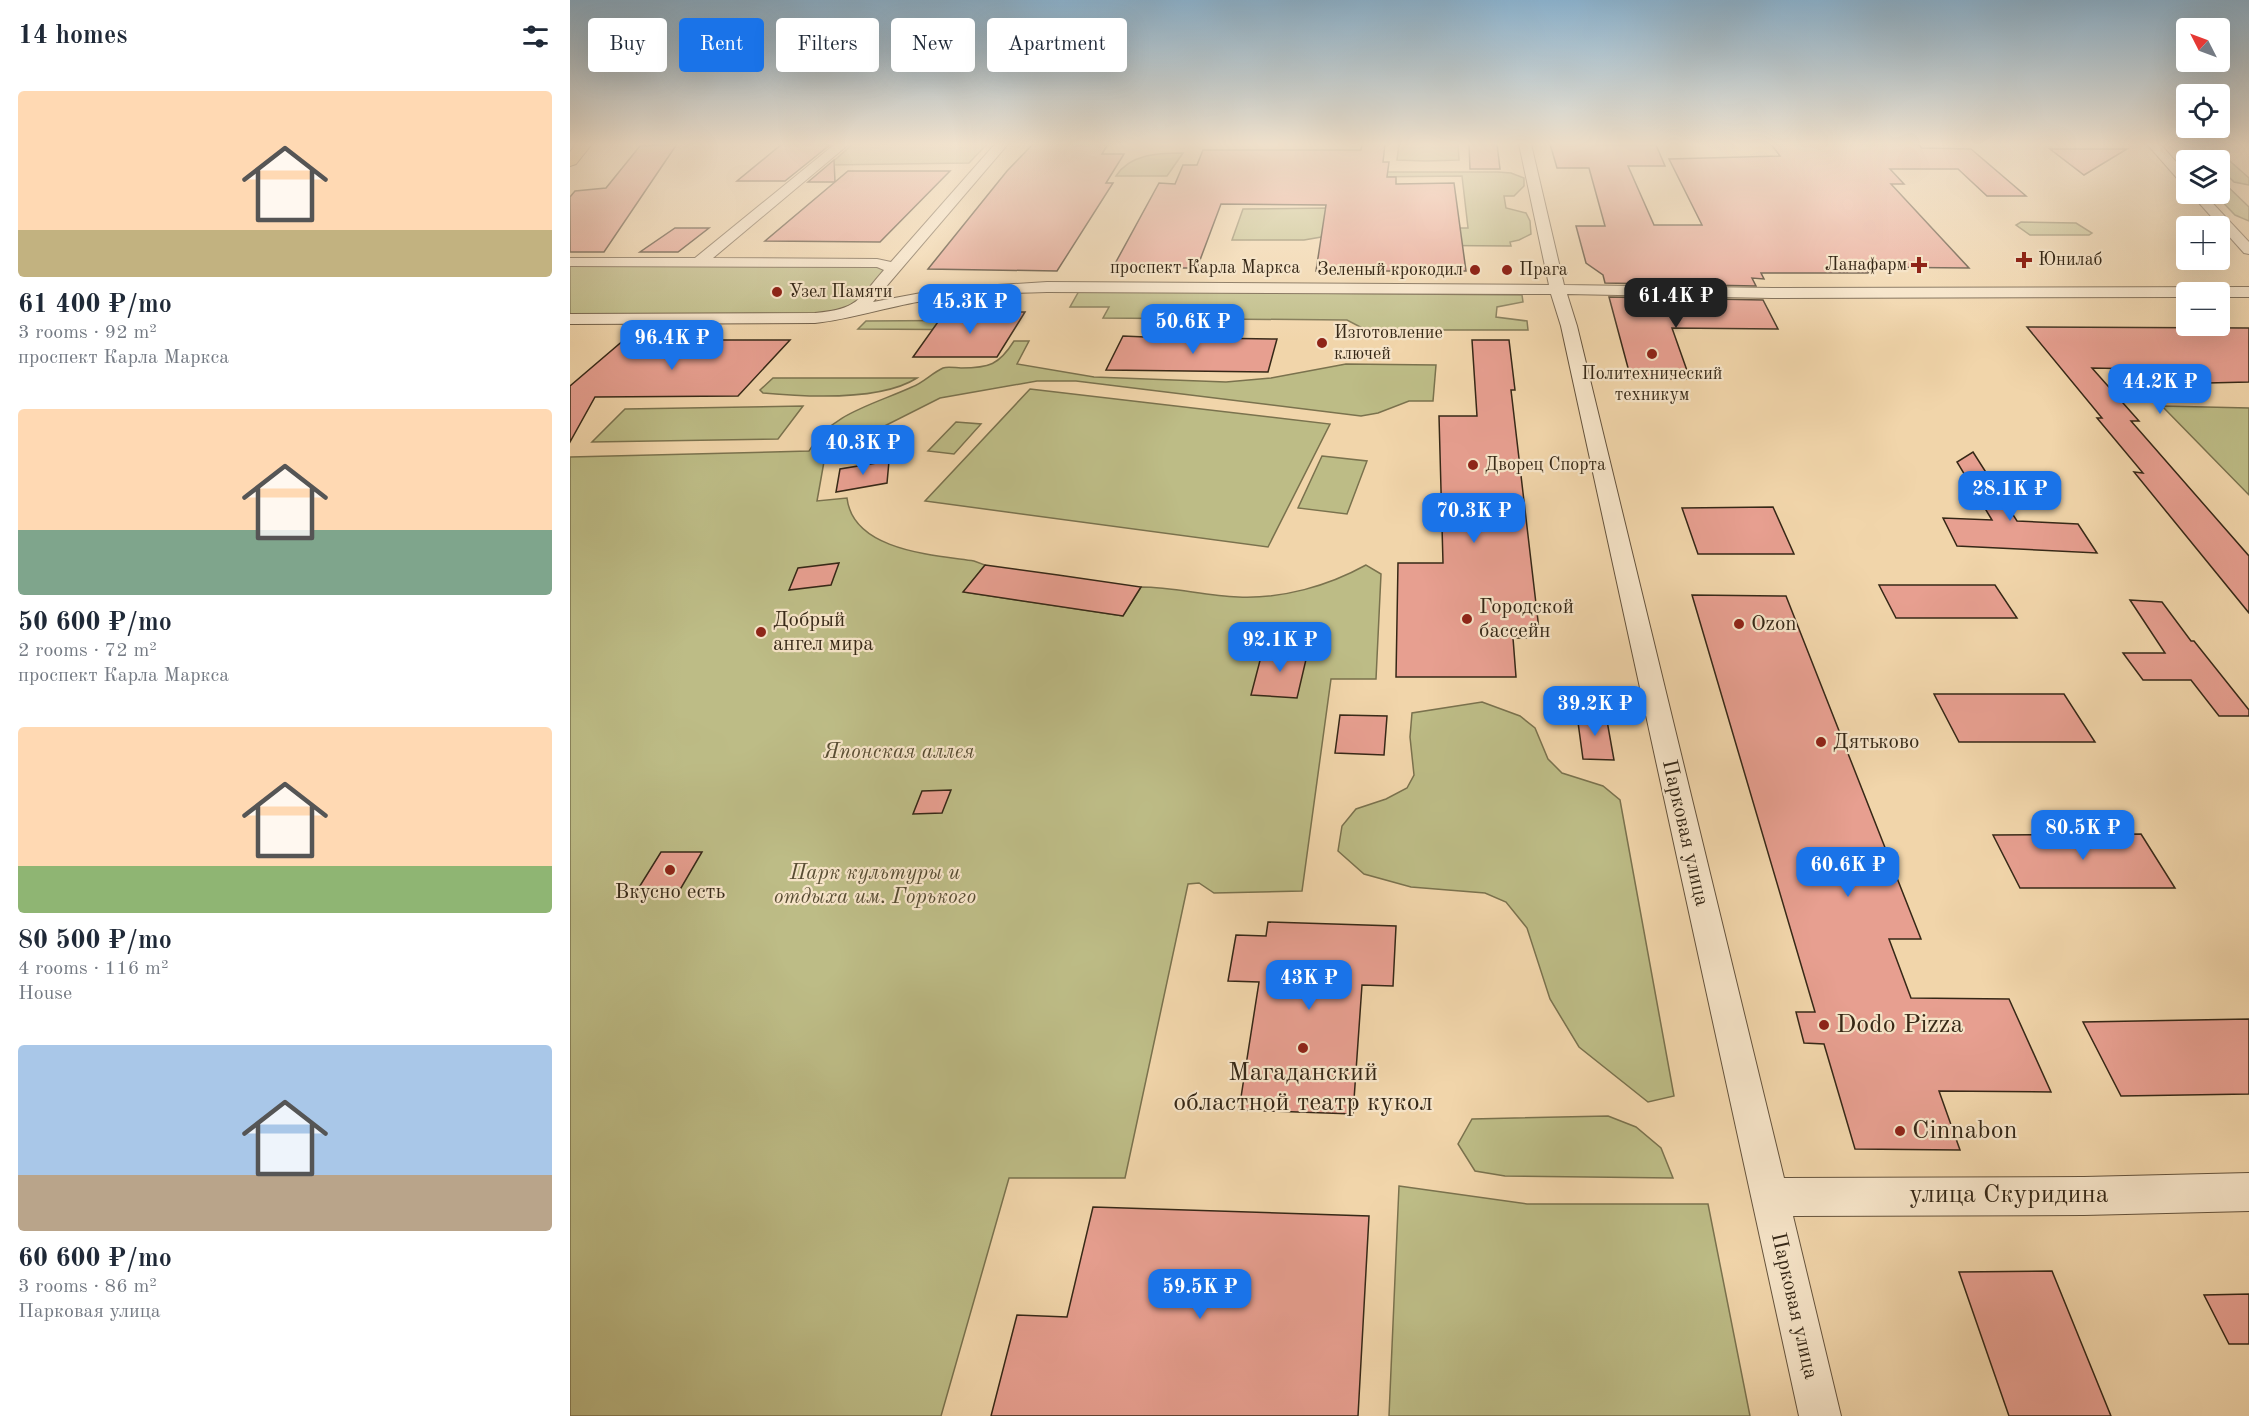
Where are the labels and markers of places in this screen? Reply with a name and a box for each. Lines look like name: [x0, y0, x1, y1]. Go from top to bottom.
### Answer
marker: Юнилаб: [2015, 251, 2033, 269]
place label: Юнилаб: [2038, 251, 2103, 269]
place label: Ланафарм: [1825, 256, 1907, 275]
marker: Ланафарм: [1912, 258, 1926, 272]
place label: Зеленый крокодил: [1317, 261, 1463, 279]
place label: Прага: [1519, 261, 1568, 279]
marker: Зеленый крокодил: [1468, 263, 1482, 277]
marker: Прага: [1500, 263, 1514, 277]
pin: 61.4K ₽: [1621, 278, 1731, 329]
place label: Узел Памяти: [789, 283, 892, 301]
pin: 45.3K ₽: [915, 284, 1025, 335]
marker: Узел Памяти: [770, 285, 784, 299]
pin: 50.6K ₽: [1138, 304, 1248, 355]
pin: 96.4K ₽: [617, 320, 727, 371]
place label: Изготовление ключей: [1334, 324, 1443, 363]
marker: Изготовление ключей: [1315, 336, 1329, 350]
marker: Политехнический техникум: [1645, 347, 1659, 361]
pin: 44.2K ₽: [2105, 364, 2215, 415]
place label: Политехнический техникум: [1581, 365, 1723, 404]
pin: 40.3K ₽: [808, 425, 918, 476]
place label: Дворец Спорта: [1485, 456, 1606, 474]
marker: Дворец Спорта: [1466, 458, 1480, 472]
pin: 28.1K ₽: [1955, 471, 2065, 522]
pin: 70.3K ₽: [1419, 493, 1529, 544]
place label: Городской бассейн: [1479, 597, 1574, 642]
place label: Добрый ангел мира: [773, 610, 874, 655]
marker: Городской бассейн: [1460, 612, 1474, 626]
place label: Ozon: [1751, 614, 1797, 635]
marker: Ozon: [1732, 617, 1746, 631]
pin: 92.1K ₽: [1225, 622, 1335, 673]
marker: Добрый ангел мира: [754, 625, 768, 639]
pin: 39.2K ₽: [1540, 686, 1650, 737]
place label: Дятьково: [1833, 732, 1920, 753]
marker: Дятьково: [1814, 735, 1828, 749]
pin: 80.5K ₽: [2028, 810, 2138, 861]
pin: 60.6K ₽: [1793, 847, 1903, 898]
marker: Вкусно есть: [663, 863, 677, 877]
place label: Вкусно есть: [615, 882, 726, 903]
pin: 43K ₽: [1267, 960, 1351, 1011]
place label: Dodo Pizza: [1836, 1012, 1964, 1038]
marker: Dodo Pizza: [1817, 1018, 1831, 1032]
marker: Магаданский областной театр кукол: [1296, 1041, 1310, 1055]
place label: Магаданский областной театр кукол: [1173, 1060, 1433, 1116]
place label: Cinnabon: [1912, 1118, 2018, 1144]
marker: Cinnabon: [1893, 1124, 1907, 1138]
pin: 59.5K ₽: [1145, 1269, 1255, 1320]

